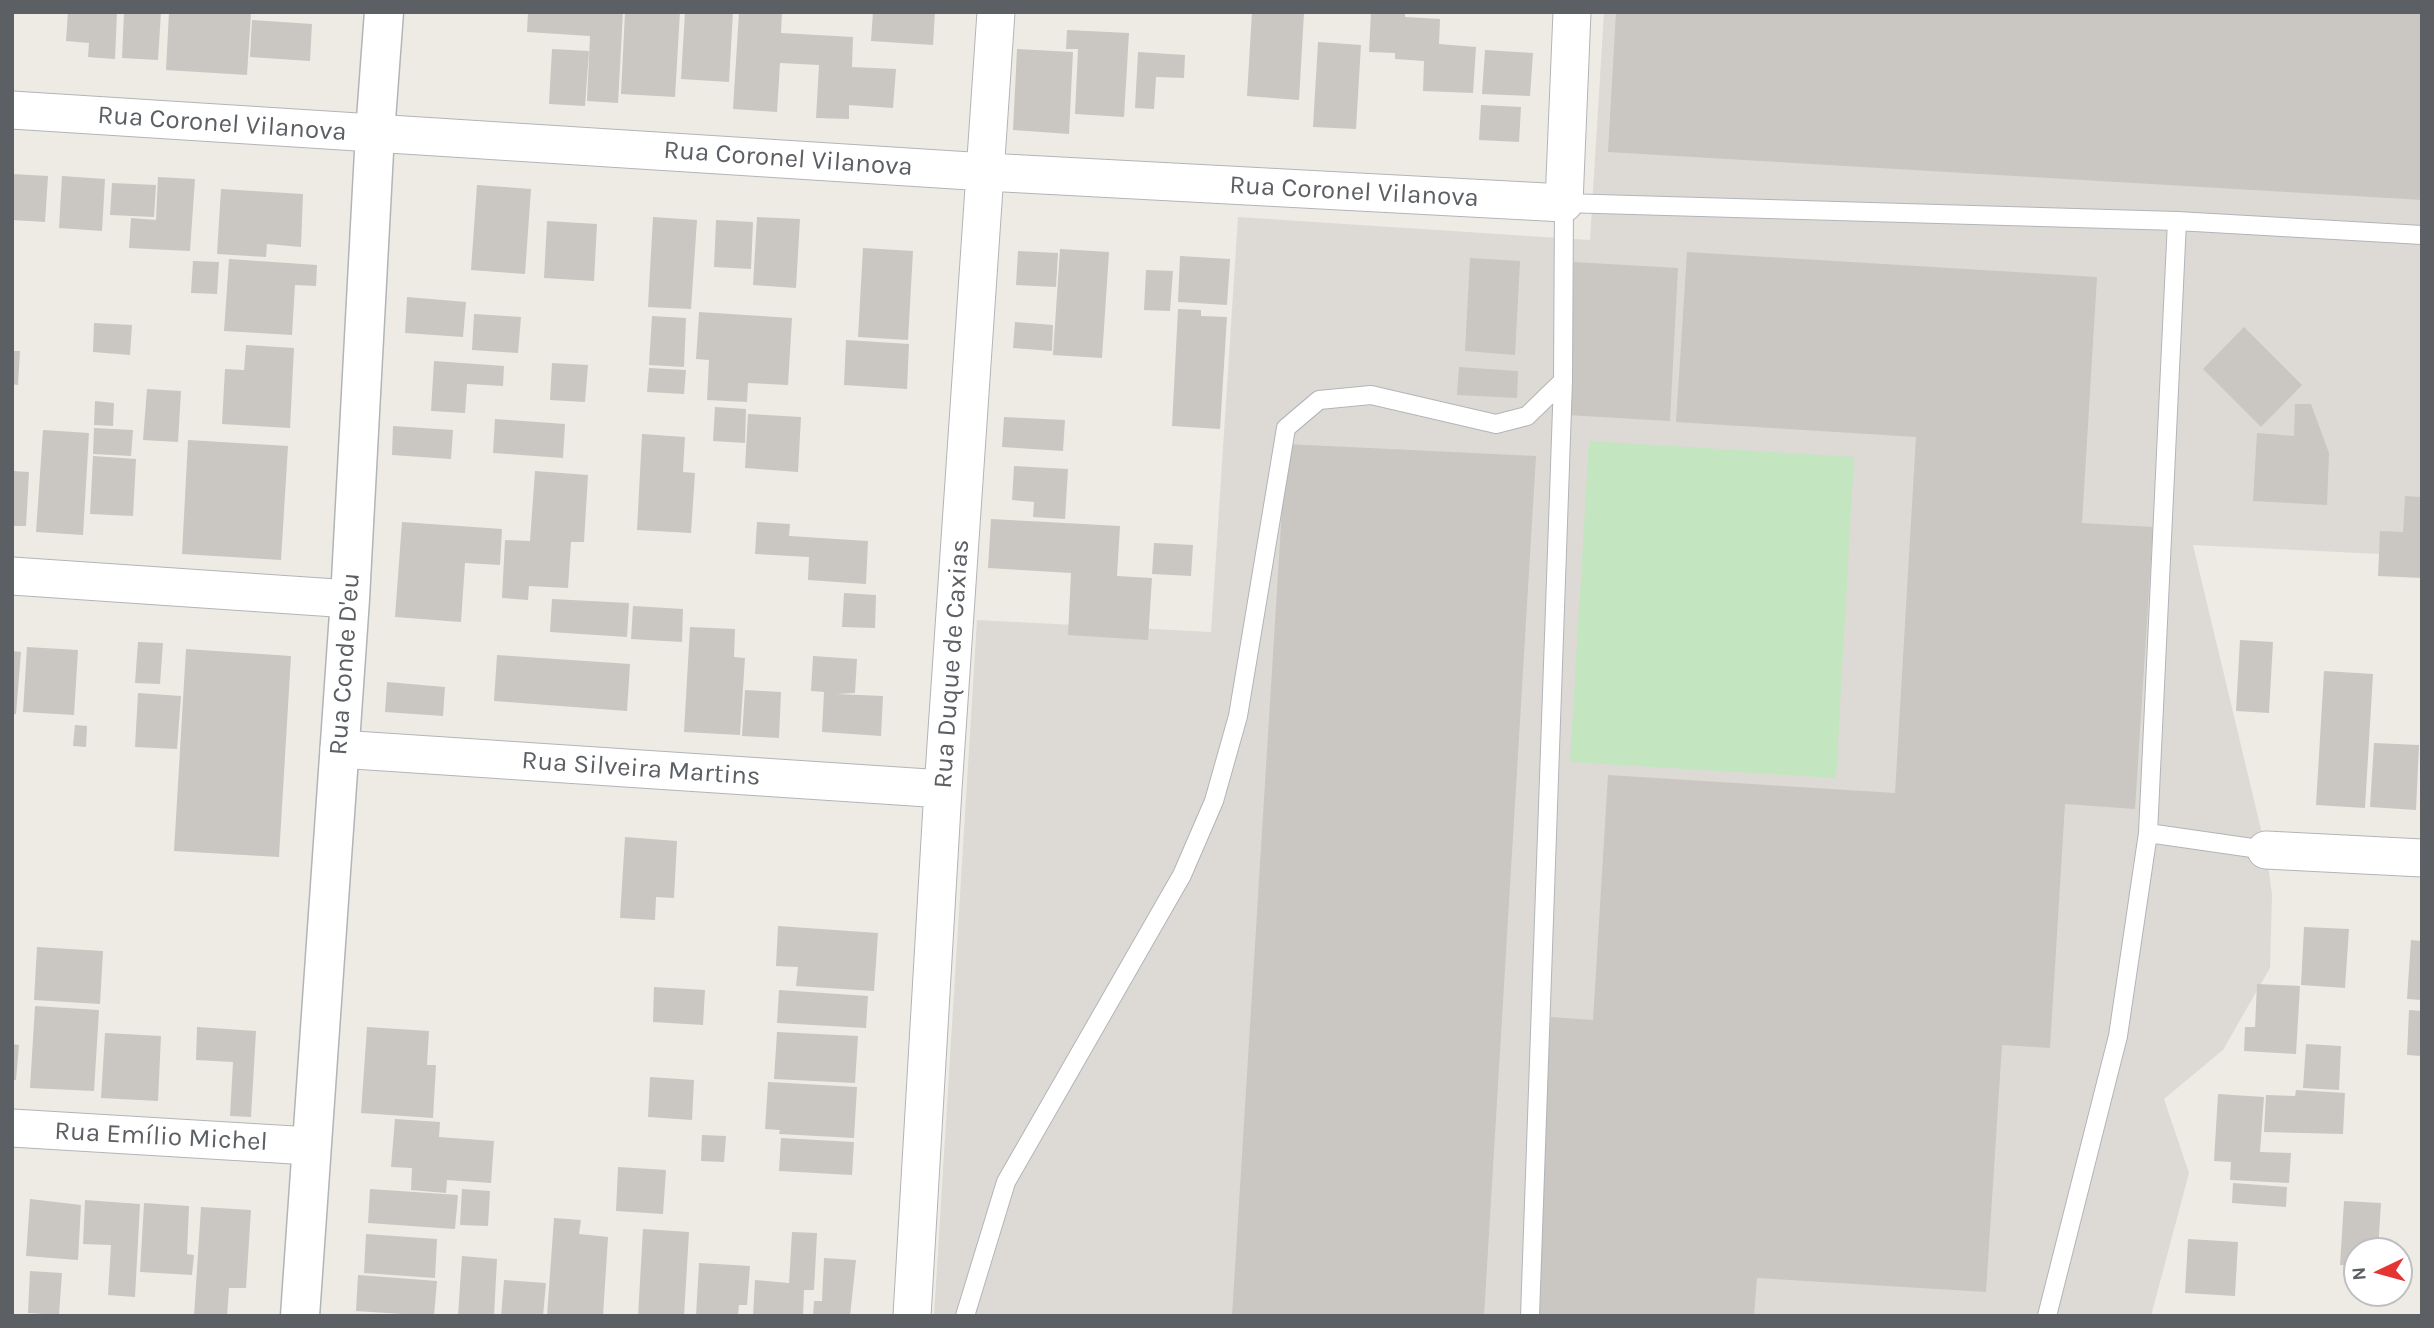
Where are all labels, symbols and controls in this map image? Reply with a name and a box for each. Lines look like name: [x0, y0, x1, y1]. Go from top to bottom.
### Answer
street label: Rua Coronel Vilanova: [96, 100, 348, 148]
street label: Rua Coronel Vilanova: [662, 135, 914, 183]
street label: Rua Coronel Vilanova: [1229, 170, 1479, 214]
street label: Rua Duque de Caxias: [928, 538, 976, 790]
street label: Rua Conde D'eu: [323, 572, 367, 756]
street label: Rua Silveira Martins: [520, 745, 762, 793]
street label: Rua Emílio Michel: [53, 1116, 269, 1158]
north arrow: [2343, 1237, 2413, 1307]
text: N: [2348, 1266, 2371, 1281]

